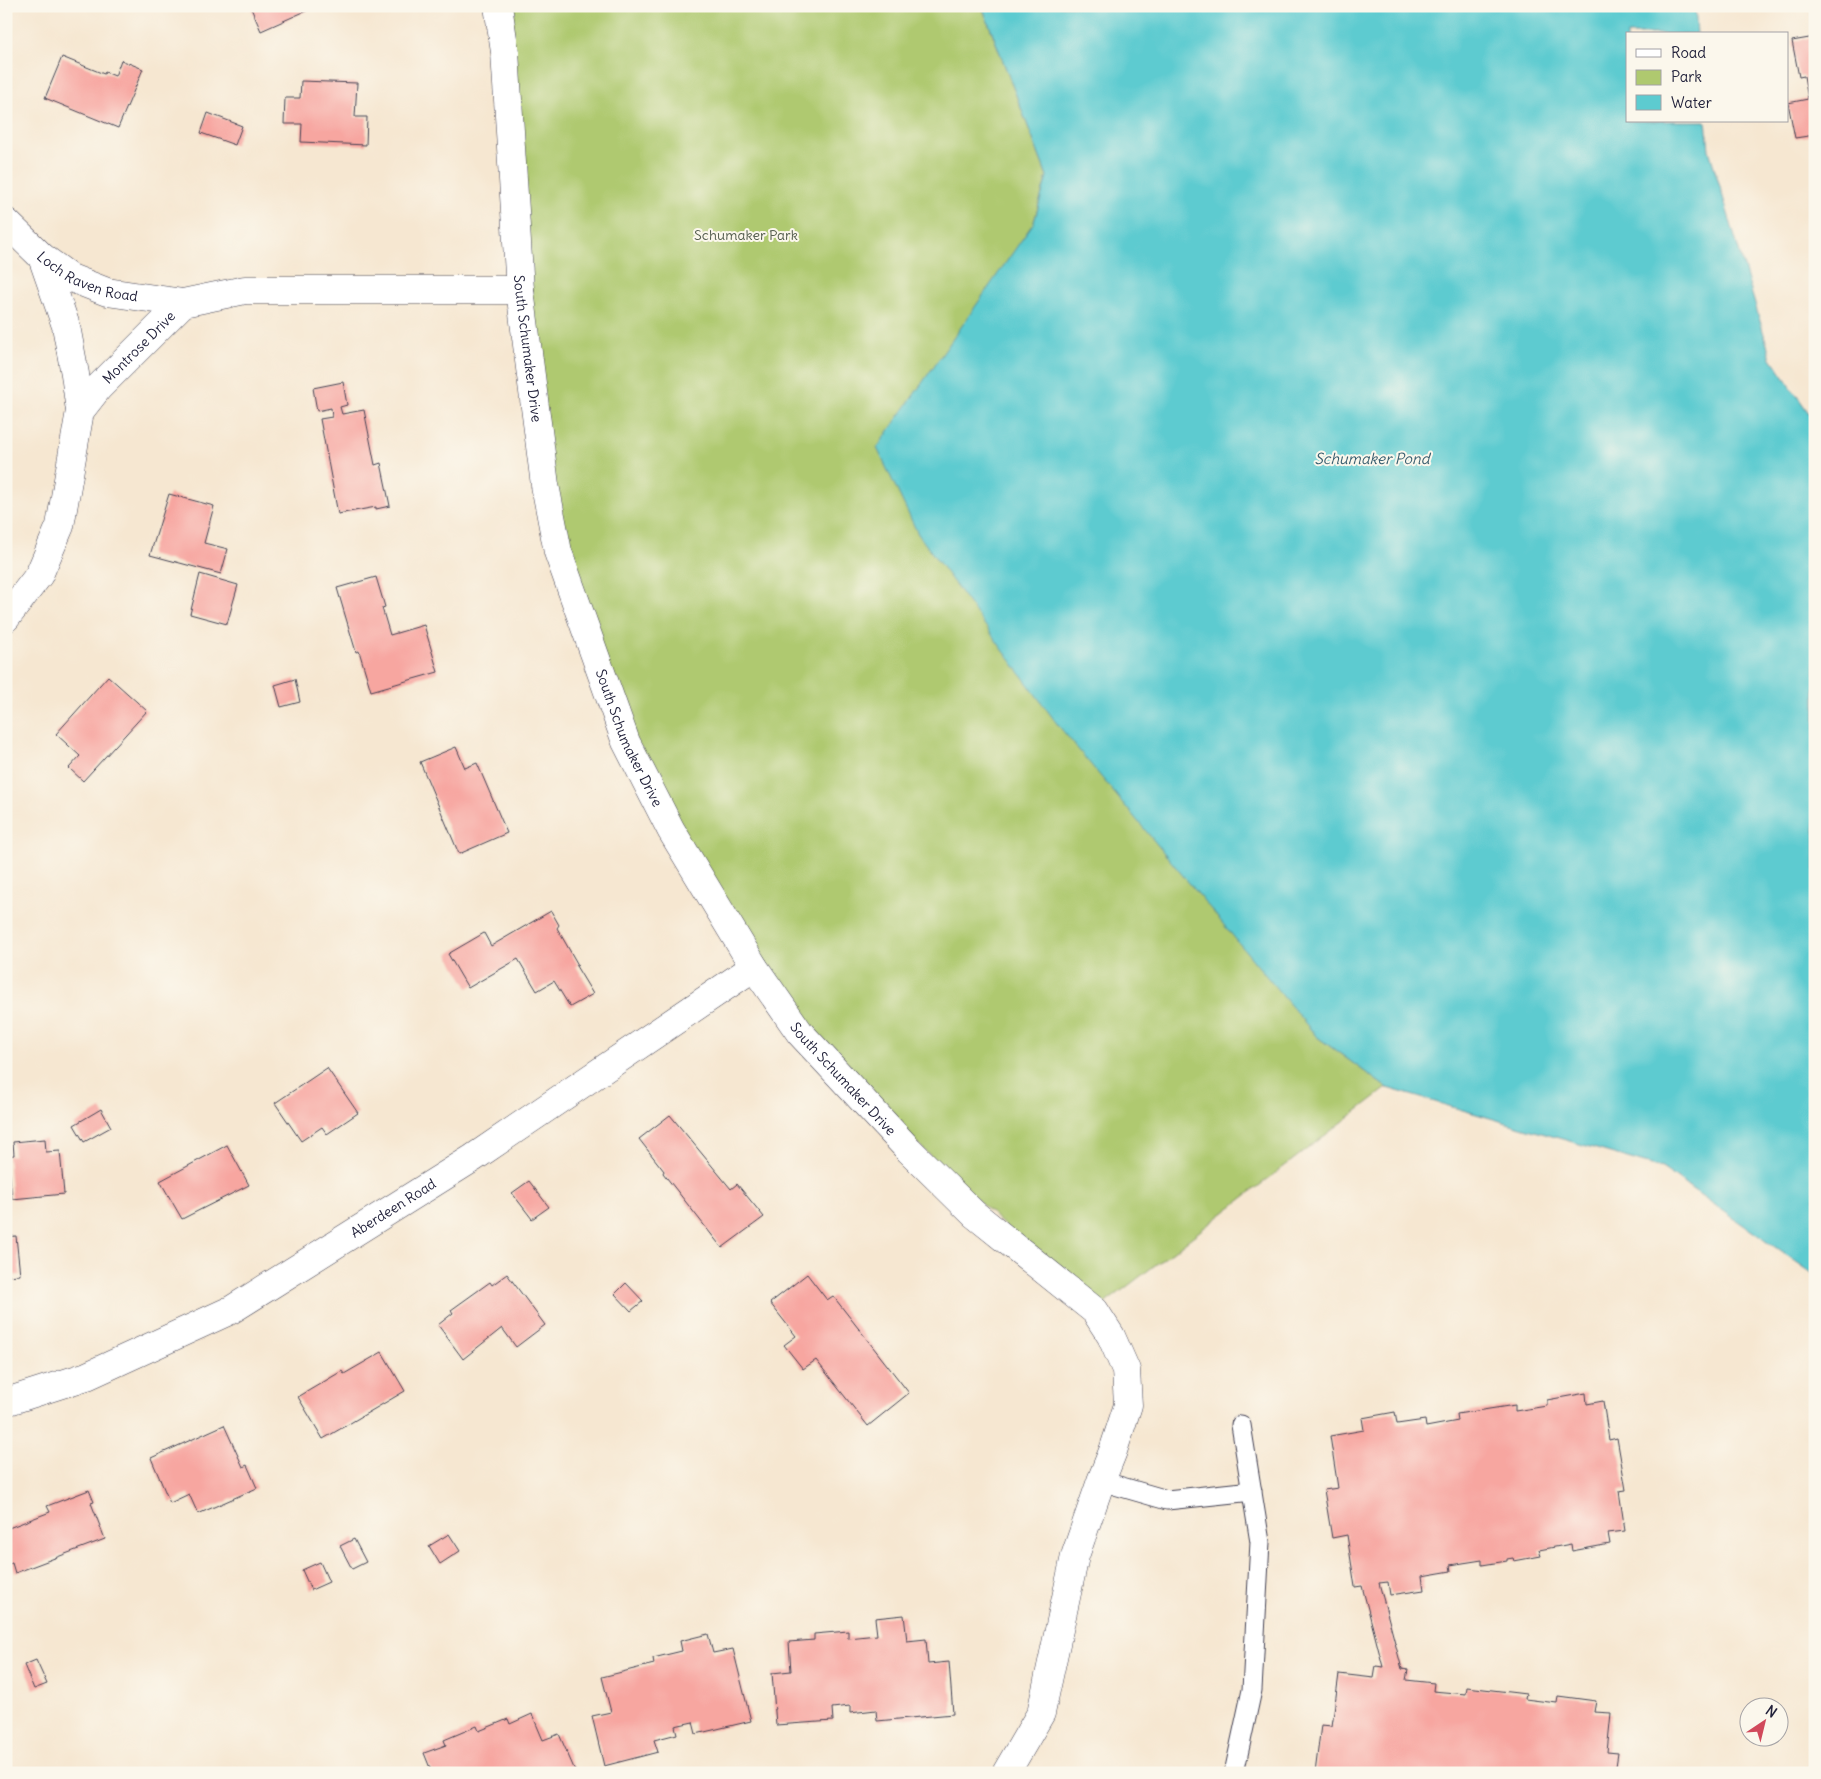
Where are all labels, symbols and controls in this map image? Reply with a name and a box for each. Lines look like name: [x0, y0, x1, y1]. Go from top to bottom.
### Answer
legend: [1626, 32, 1788, 122]
text: Road: [1671, 43, 1706, 62]
text: Park: [1671, 67, 1702, 86]
text: Water: [1671, 93, 1712, 112]
park label: Schumaker Park: [694, 226, 798, 244]
street label: Loch Raven Road: [33, 248, 139, 305]
street label: South Schumaker Drive: [510, 274, 546, 423]
street label: Montrose Drive: [98, 307, 179, 388]
water label: Schumaker Pond: [1315, 449, 1432, 468]
street label: South Schumaker Drive: [592, 667, 667, 810]
street label: South Schumaker Drive: [786, 1019, 900, 1139]
street label: Aberdeen Road: [347, 1175, 439, 1242]
north arrow: [1738, 1696, 1788, 1746]
text: N: [1762, 1701, 1781, 1722]

